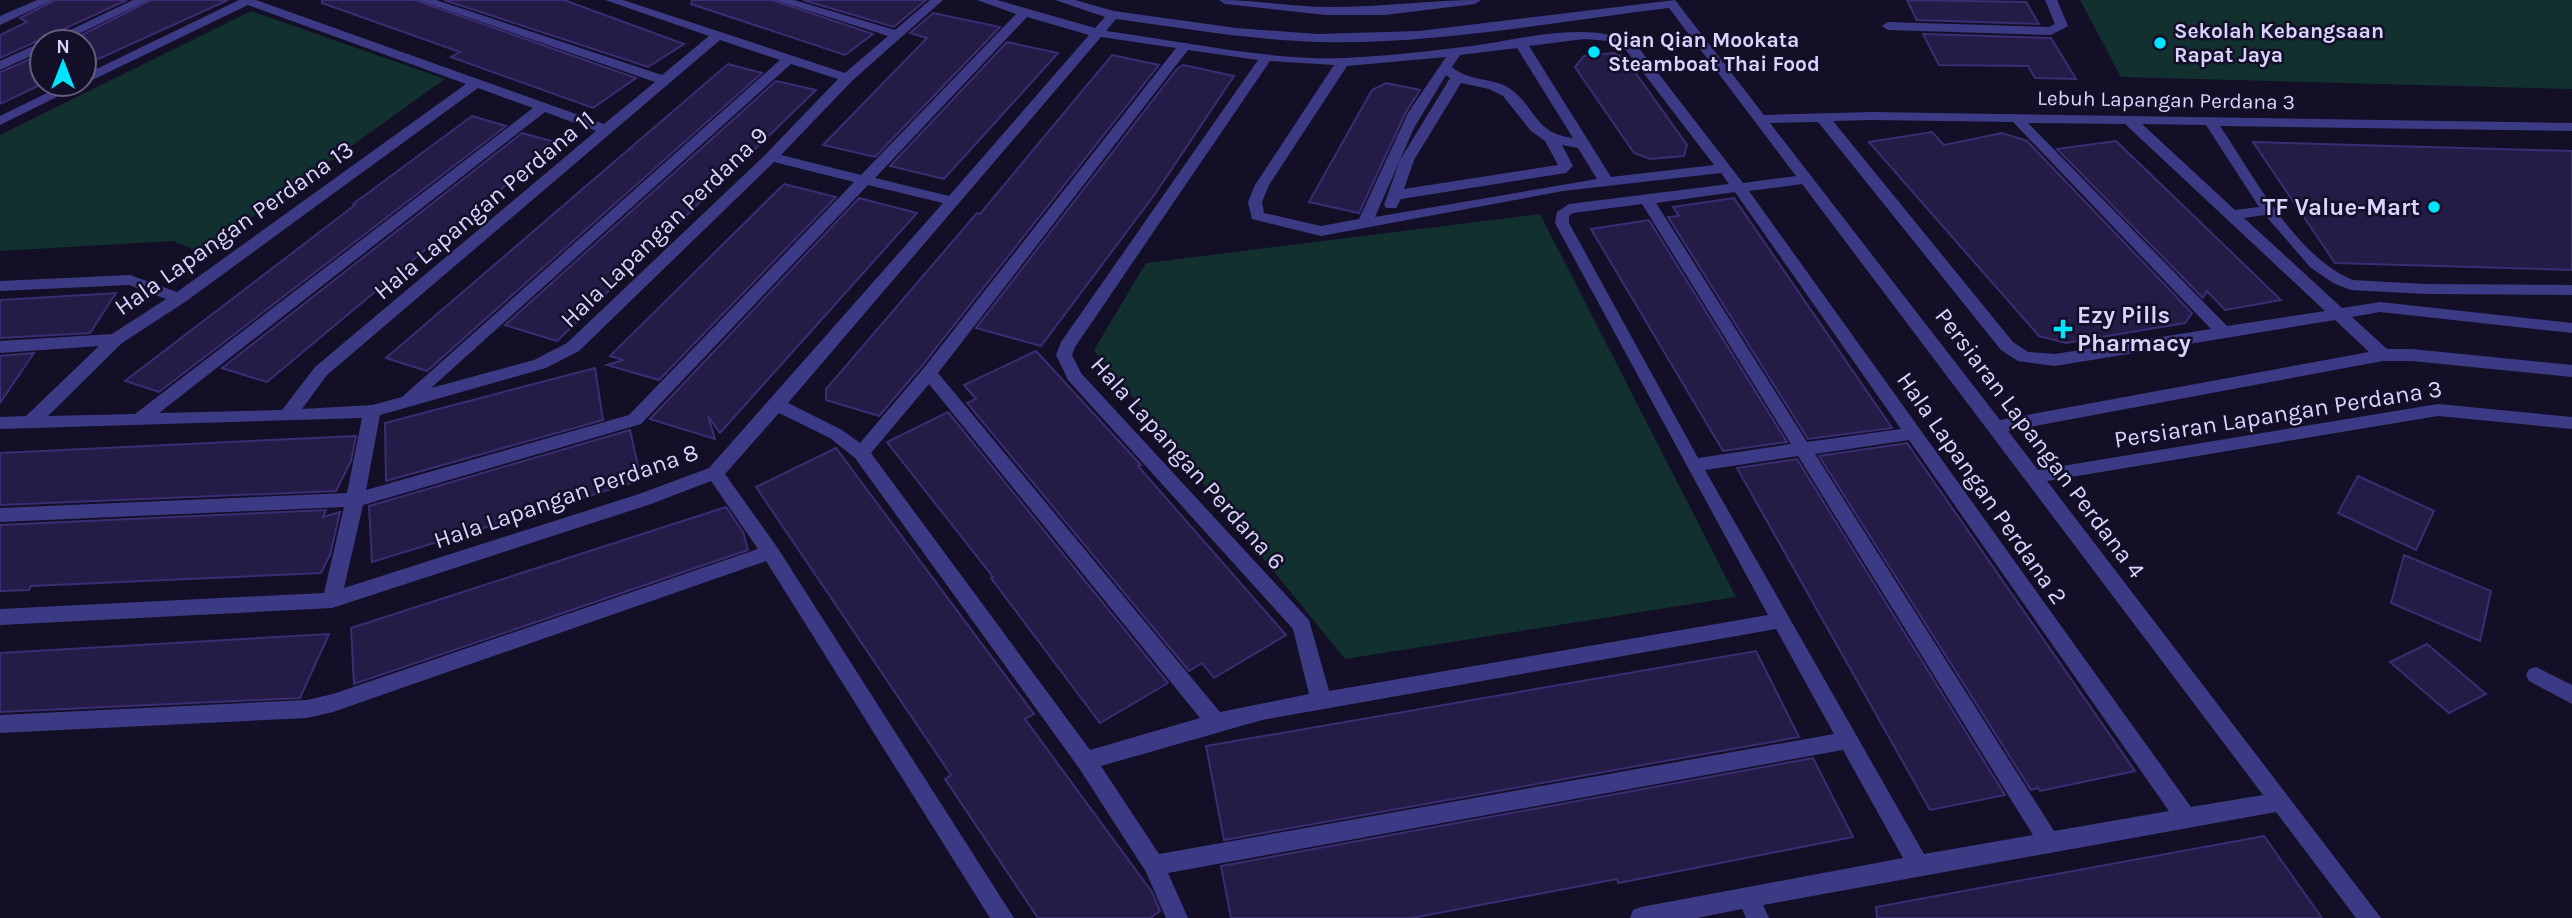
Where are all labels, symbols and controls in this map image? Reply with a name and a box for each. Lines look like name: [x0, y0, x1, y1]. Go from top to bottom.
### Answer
place label: Sekolah Kebangsaan Rapat Jaya: [2174, 19, 2384, 67]
north arrow: [28, 28, 98, 98]
place label: Qian Qian Mookata Steamboat Thai Food: [1608, 28, 1820, 76]
marker: Sekolah Kebangsaan Rapat Jaya: [2152, 35, 2168, 51]
text: N: [56, 36, 70, 58]
marker: Qian Qian Mookata Steamboat Thai Food: [1586, 44, 1602, 60]
street label: Lebuh Lapangan Perdana 3: [2037, 86, 2295, 114]
street label: Hala Lapangan Perdana 11: [368, 105, 600, 305]
street label: Hala Lapangan Perdana 9: [555, 121, 773, 333]
street label: Hala Lapangan Perdana 13: [109, 135, 359, 321]
place label: TF Value-Mart: [2263, 193, 2420, 221]
marker: TF Value-Mart: [2426, 199, 2442, 215]
place label: Ezy Pills Pharmacy: [2077, 301, 2191, 357]
street label: Persiaran Lapangan Perdana 4: [1929, 302, 2151, 584]
marker: Ezy Pills Pharmacy: [2055, 321, 2071, 337]
street label: Hala Lapangan Perdana 6: [1085, 351, 1291, 575]
street label: Hala Lapangan Perdana 2: [1891, 367, 2073, 609]
street label: Persiaran Lapangan Perdana 3: [2112, 374, 2444, 454]
street label: Hala Lapangan Perdana 8: [430, 438, 702, 554]

